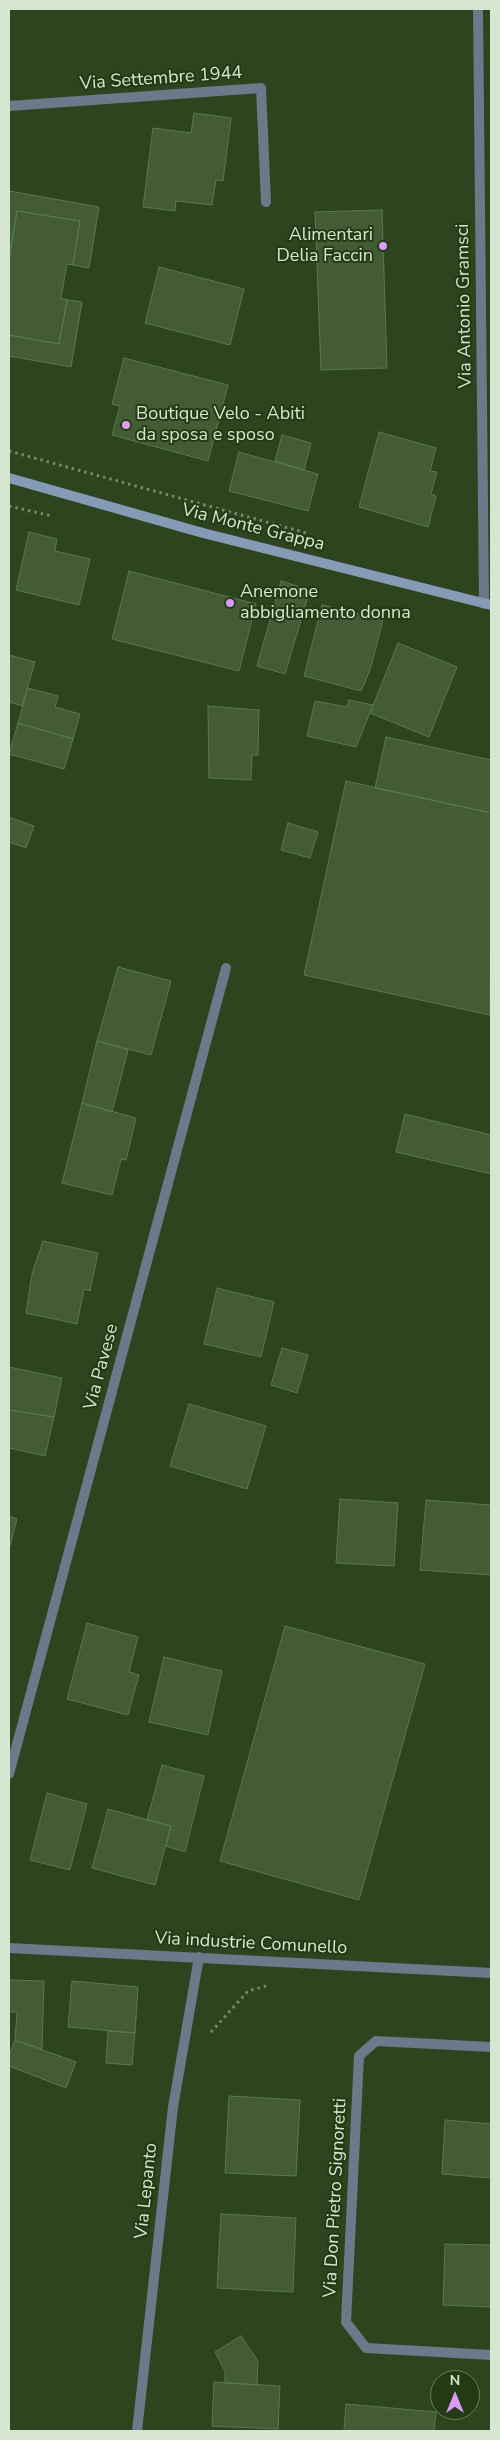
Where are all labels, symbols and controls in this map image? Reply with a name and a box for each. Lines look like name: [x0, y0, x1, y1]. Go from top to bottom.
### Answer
street label: Via Settembre 1944: [79, 63, 243, 95]
street label: Via Antonio Gramsci: [453, 223, 477, 389]
place label: Alimentari Delia Faccin: [276, 225, 373, 268]
marker: Alimentari Delia Faccin: [377, 240, 389, 252]
place label: Boutique Velo - Abiti da sposa e sposo: [136, 404, 305, 446]
marker: Boutique Velo - Abiti da sposa e sposo: [120, 419, 132, 431]
street label: Via Monte Grappa: [179, 500, 327, 556]
place label: Anemone abbigliamento donna: [240, 582, 411, 624]
marker: Anemone abbigliamento donna: [224, 597, 236, 609]
street label: Via Pavese: [80, 1322, 124, 1412]
street label: Via industrie Comunello: [154, 1928, 348, 1960]
street label: Via Don Pietro Signoretti: [320, 2098, 352, 2298]
street label: Via Lepanto: [131, 2142, 163, 2240]
north arrow: [430, 2370, 480, 2420]
text: N: [450, 2371, 460, 2390]

